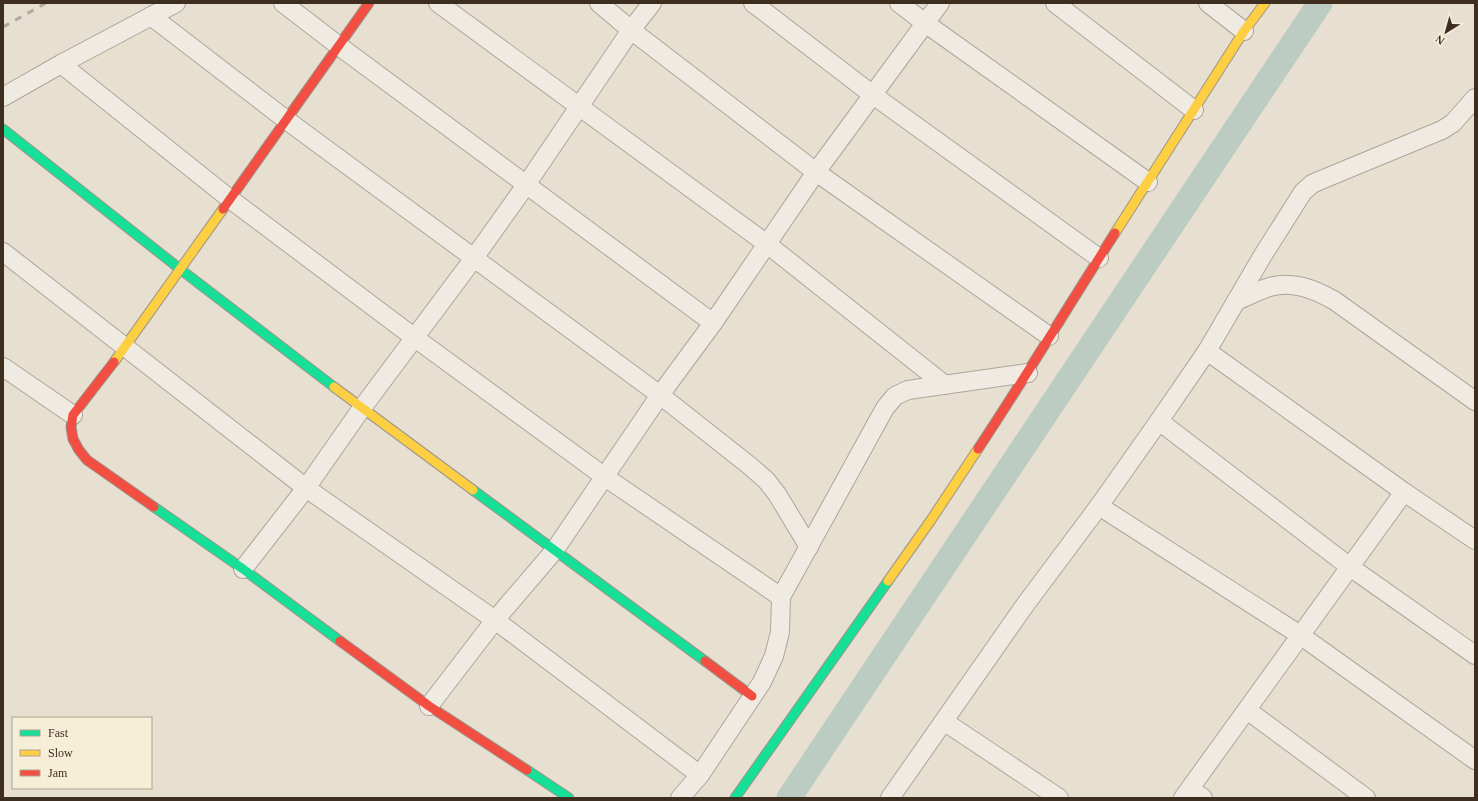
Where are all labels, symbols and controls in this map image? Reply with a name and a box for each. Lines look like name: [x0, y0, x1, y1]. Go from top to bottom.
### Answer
north arrow: [1426, 12, 1466, 52]
text: N: [1433, 33, 1447, 47]
legend: [12, 717, 152, 789]
text: Fast: [48, 726, 69, 740]
text: Slow: [48, 746, 73, 760]
text: Jam: [48, 766, 68, 780]

